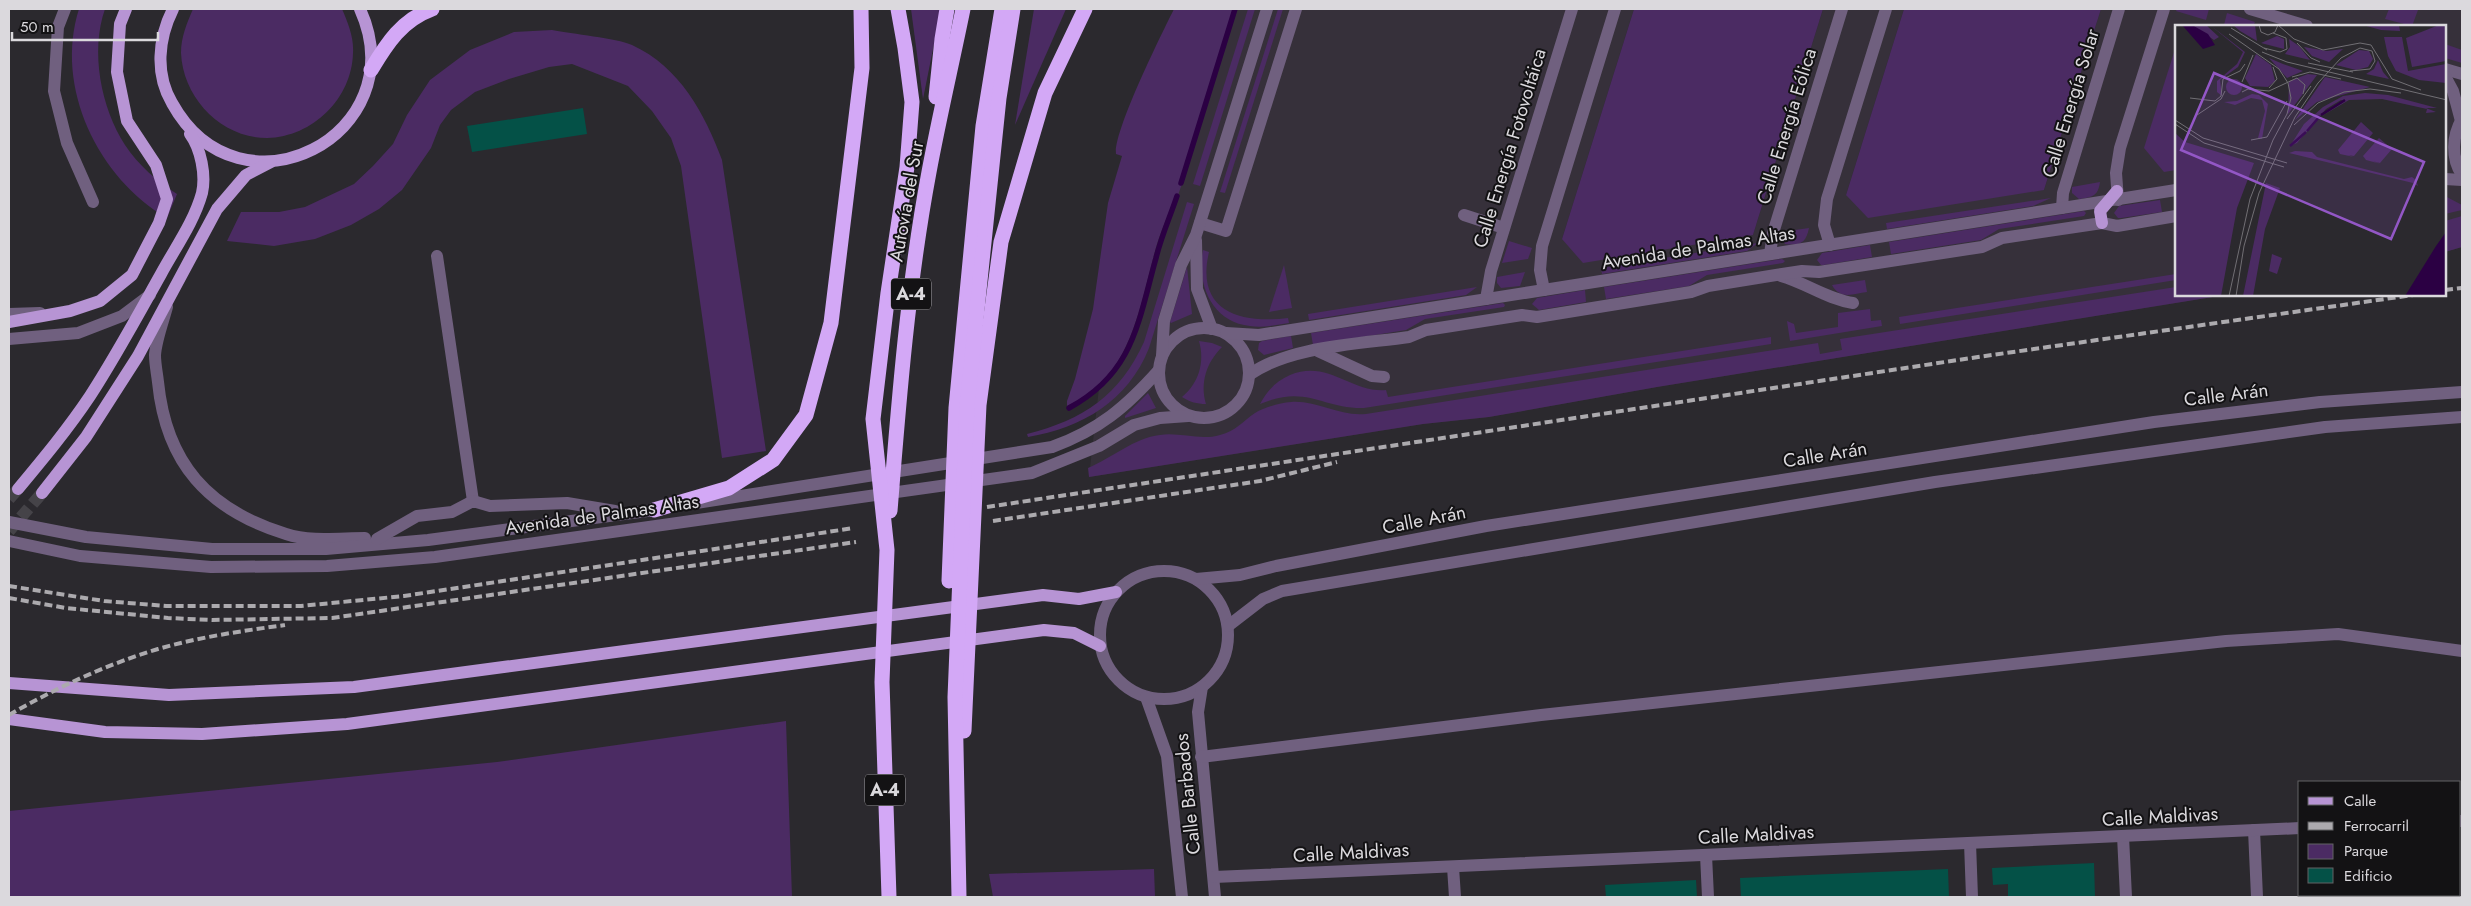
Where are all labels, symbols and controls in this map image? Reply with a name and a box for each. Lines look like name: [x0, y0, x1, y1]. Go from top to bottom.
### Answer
scale bar: [12, 10, 159, 42]
text: 50 m: [20, 16, 54, 38]
street label: Calle Energía Solar: [2035, 25, 2106, 181]
inset map: [2175, 25, 2446, 296]
street label: Calle Energía Fotovoltáica: [1466, 45, 1553, 251]
street label: Calle Energía Eólica: [1750, 45, 1823, 207]
street label: Autovía del Sur: [883, 138, 931, 264]
street label: Avenida de Palmas Altas: [1600, 219, 1797, 276]
road number: A-4: [891, 278, 931, 310]
street label: Calle Arán: [2182, 376, 2270, 413]
street label: Calle Arán: [1781, 435, 1869, 474]
street label: Avenida de Palmas Altas: [503, 487, 701, 541]
street label: Calle Arán: [1380, 498, 1468, 541]
street label: Calle Barbados: [1168, 732, 1207, 856]
road number: A-4: [865, 774, 905, 806]
legend: [2298, 781, 2461, 896]
text: Calle: [2344, 790, 2376, 812]
street label: Calle Maldivas: [2101, 800, 2219, 833]
text: Ferrocarril: [2344, 815, 2409, 837]
street label: Calle Maldivas: [1697, 818, 1815, 851]
street label: Calle Maldivas: [1292, 836, 1410, 869]
text: Parque: [2344, 840, 2388, 862]
text: Edificio: [2344, 865, 2392, 887]

